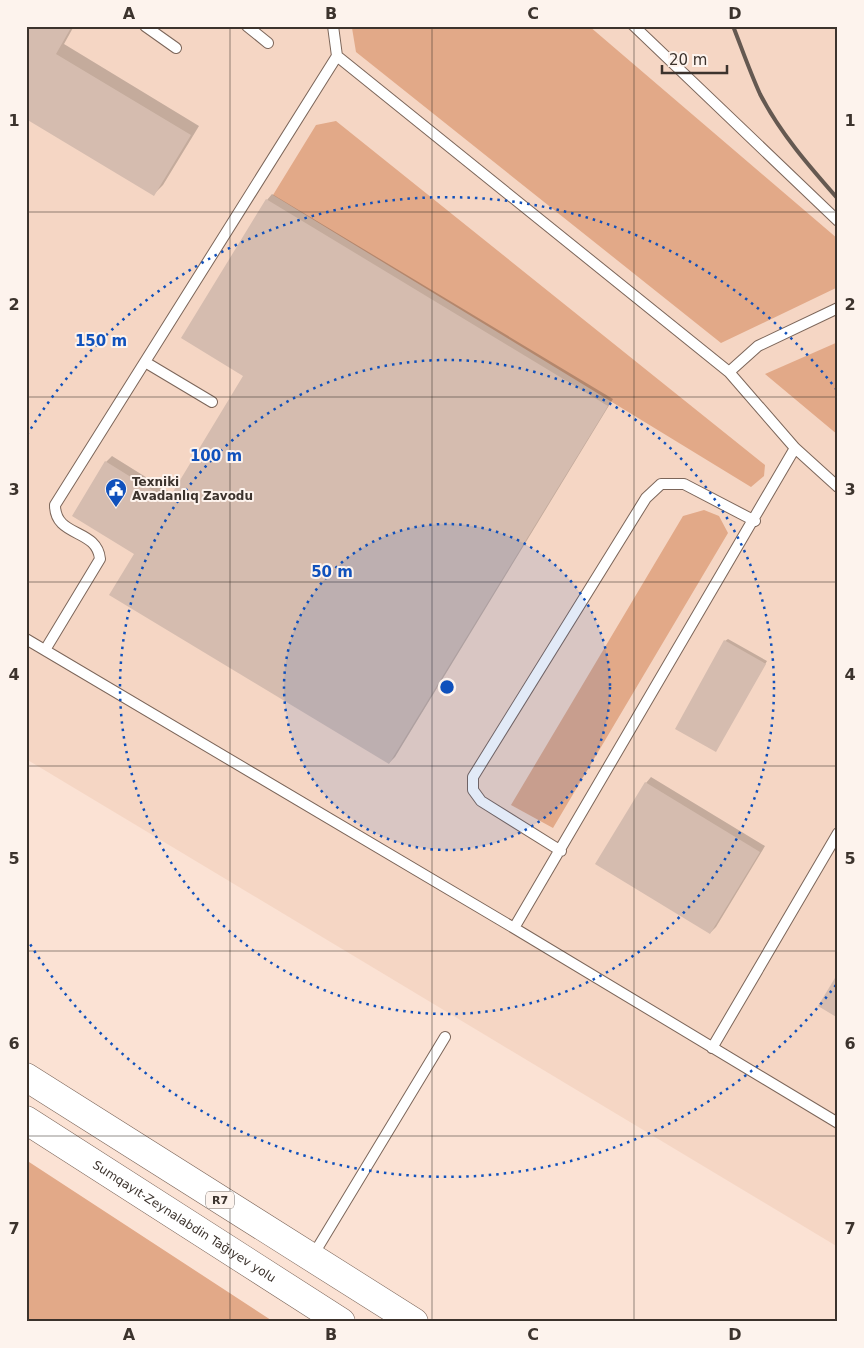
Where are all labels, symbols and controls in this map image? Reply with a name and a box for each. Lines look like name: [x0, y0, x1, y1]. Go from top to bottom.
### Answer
text: A: [123, 4, 136, 23]
text: B: [325, 4, 337, 23]
text: C: [527, 4, 539, 23]
text: D: [728, 4, 742, 23]
scale bar: [662, 42, 726, 74]
text: 20 m: [669, 51, 707, 69]
text: 1: [8, 111, 20, 130]
text: 1: [844, 111, 856, 130]
text: 2: [8, 295, 20, 314]
text: 2: [844, 295, 856, 314]
text: 150 m: [75, 332, 127, 350]
text: 100 m: [190, 447, 242, 465]
place label: Texniki Avadanlıq Zavodu: [132, 475, 253, 503]
public building icon: Texniki Avadanlıq Zavodu: [104, 477, 128, 508]
text: 3: [8, 480, 20, 499]
text: 3: [844, 480, 856, 499]
text: 50 m: [311, 563, 353, 581]
text: 4: [8, 665, 20, 684]
text: 4: [844, 665, 856, 684]
centre of rings: [438, 678, 456, 696]
text: 5: [8, 849, 20, 868]
text: 5: [844, 849, 856, 868]
text: 6: [8, 1034, 20, 1053]
text: 6: [844, 1034, 856, 1053]
street label: Sumqayıt-Zeynalabdin Tağıyev yolu: [90, 1158, 278, 1285]
road number: R7: [206, 1192, 234, 1208]
text: 7: [8, 1219, 20, 1238]
text: 7: [844, 1219, 856, 1238]
text: A: [123, 1325, 136, 1344]
text: B: [325, 1325, 337, 1344]
text: C: [527, 1325, 539, 1344]
text: D: [728, 1325, 742, 1344]

